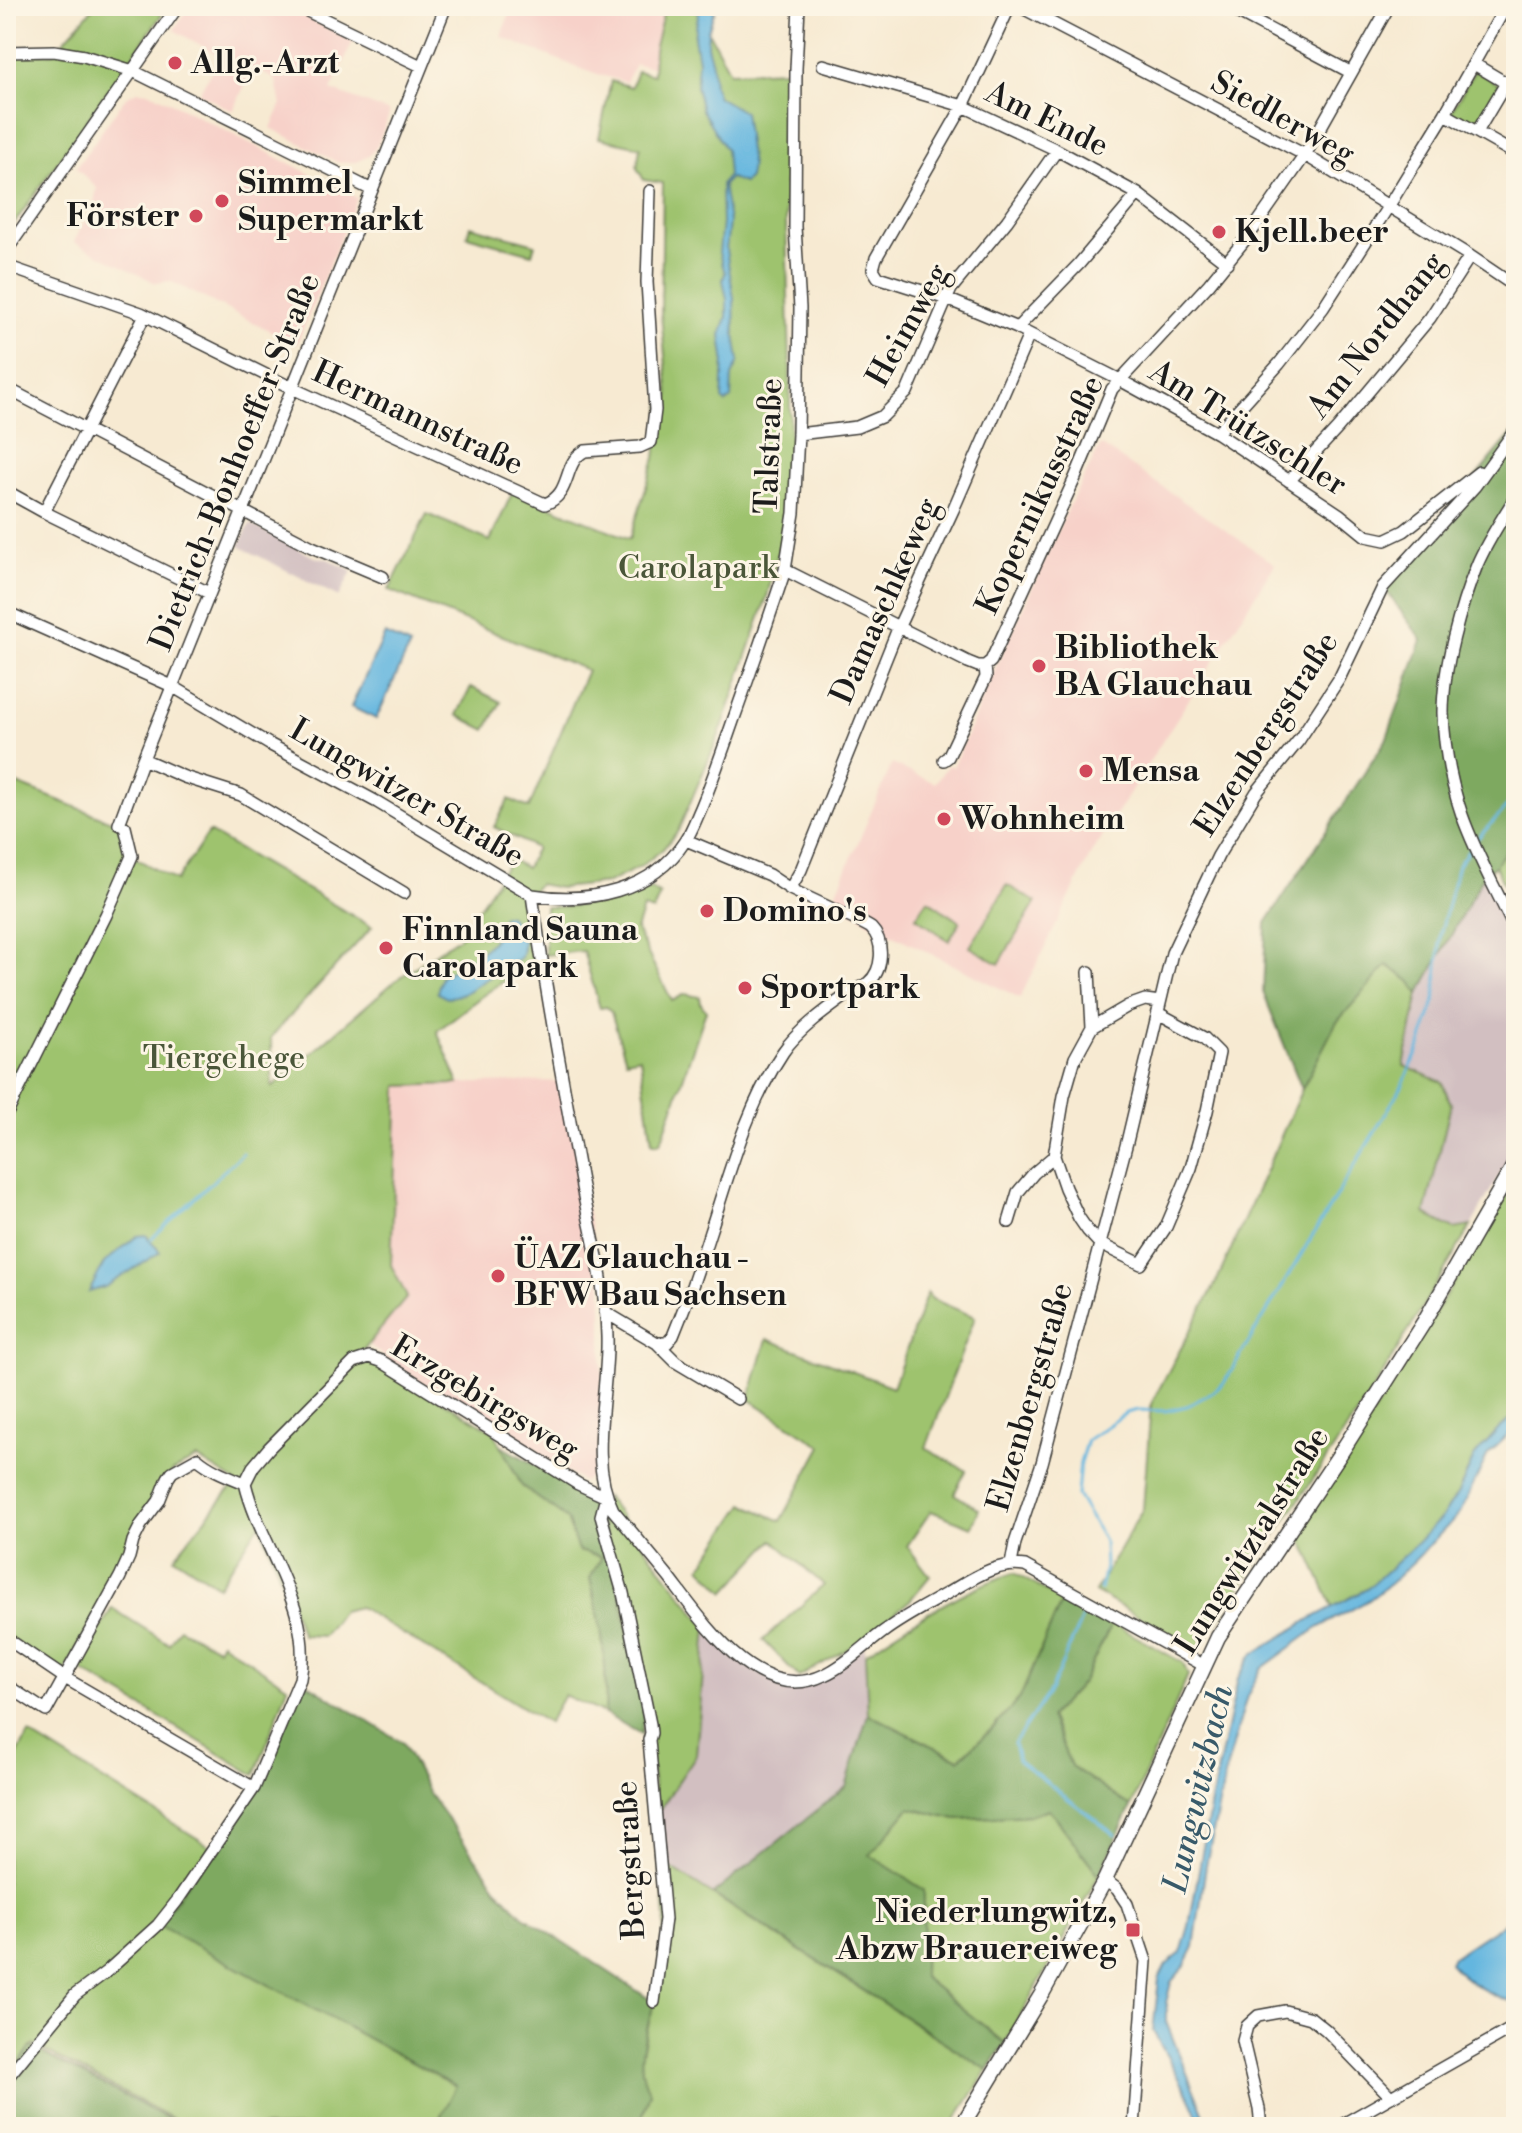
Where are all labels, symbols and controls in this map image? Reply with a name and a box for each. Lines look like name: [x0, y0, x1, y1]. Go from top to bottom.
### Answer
place label: Allg.-Arzt: [190, 43, 340, 83]
marker: Allg.-Arzt: [166, 54, 184, 72]
street label: Siedlerweg: [1204, 62, 1362, 174]
street label: Am Ende: [978, 72, 1115, 166]
place label: Simmel Supermarkt: [238, 163, 424, 240]
marker: Simmel Supermarkt: [213, 192, 231, 210]
place label: Förster: [66, 196, 180, 236]
marker: Förster: [187, 207, 205, 225]
place label: Kjell.beer: [1235, 212, 1389, 252]
marker: Kjell.beer: [1210, 223, 1228, 241]
street label: Am Nordhang: [1298, 243, 1454, 427]
street label: Heimweg: [858, 256, 958, 394]
street label: Dietrich-Bonhoeffer-Straße: [141, 267, 329, 657]
street label: Am Trützschler: [1141, 351, 1355, 505]
street label: Hermannstraße: [306, 352, 530, 484]
street label: Kopernikusstraße: [967, 369, 1113, 621]
street label: Talstraße: [747, 377, 791, 515]
street label: Damaschkeweg: [822, 491, 948, 710]
park label: Carolapark: [618, 548, 780, 588]
street label: Elzenbergstraße: [1185, 624, 1347, 844]
place label: Bibliothek BA Glauchau: [1055, 628, 1252, 705]
marker: Bibliothek BA Glauchau: [1030, 657, 1048, 675]
street label: Lungwitzer Straße: [283, 710, 531, 876]
place label: Mensa: [1102, 751, 1200, 791]
marker: Mensa: [1077, 762, 1095, 780]
place label: Wohnheim: [959, 799, 1125, 839]
marker: Wohnheim: [935, 810, 953, 828]
place label: Domino's: [723, 891, 867, 931]
marker: Domino's: [698, 902, 716, 920]
place label: Finnland Sauna Carolapark: [402, 910, 639, 987]
marker: Finnland Sauna Carolapark: [377, 939, 395, 957]
place label: Sportpark: [761, 968, 921, 1008]
marker: Sportpark: [736, 979, 754, 997]
park label: Tiergehege: [143, 1038, 305, 1078]
place label: ÜAZ Glauchau - BFW Bau Sachsen: [514, 1236, 787, 1315]
marker: ÜAZ Glauchau - BFW Bau Sachsen: [489, 1267, 507, 1285]
street label: Elzenbergstraße: [978, 1278, 1082, 1516]
street label: Erzgebirgsweg: [384, 1326, 586, 1470]
street label: Lungwitztalstraße: [1166, 1420, 1338, 1662]
water label: Lungwitzbach: [1155, 1680, 1244, 1898]
street label: Bergstraße: [606, 1780, 654, 1941]
place label: Niederlungwitz, Abzw Brauereiweg: [835, 1892, 1118, 1969]
marker: Niederlungwitz, Abzw Brauereiweg: [1124, 1921, 1142, 1939]

